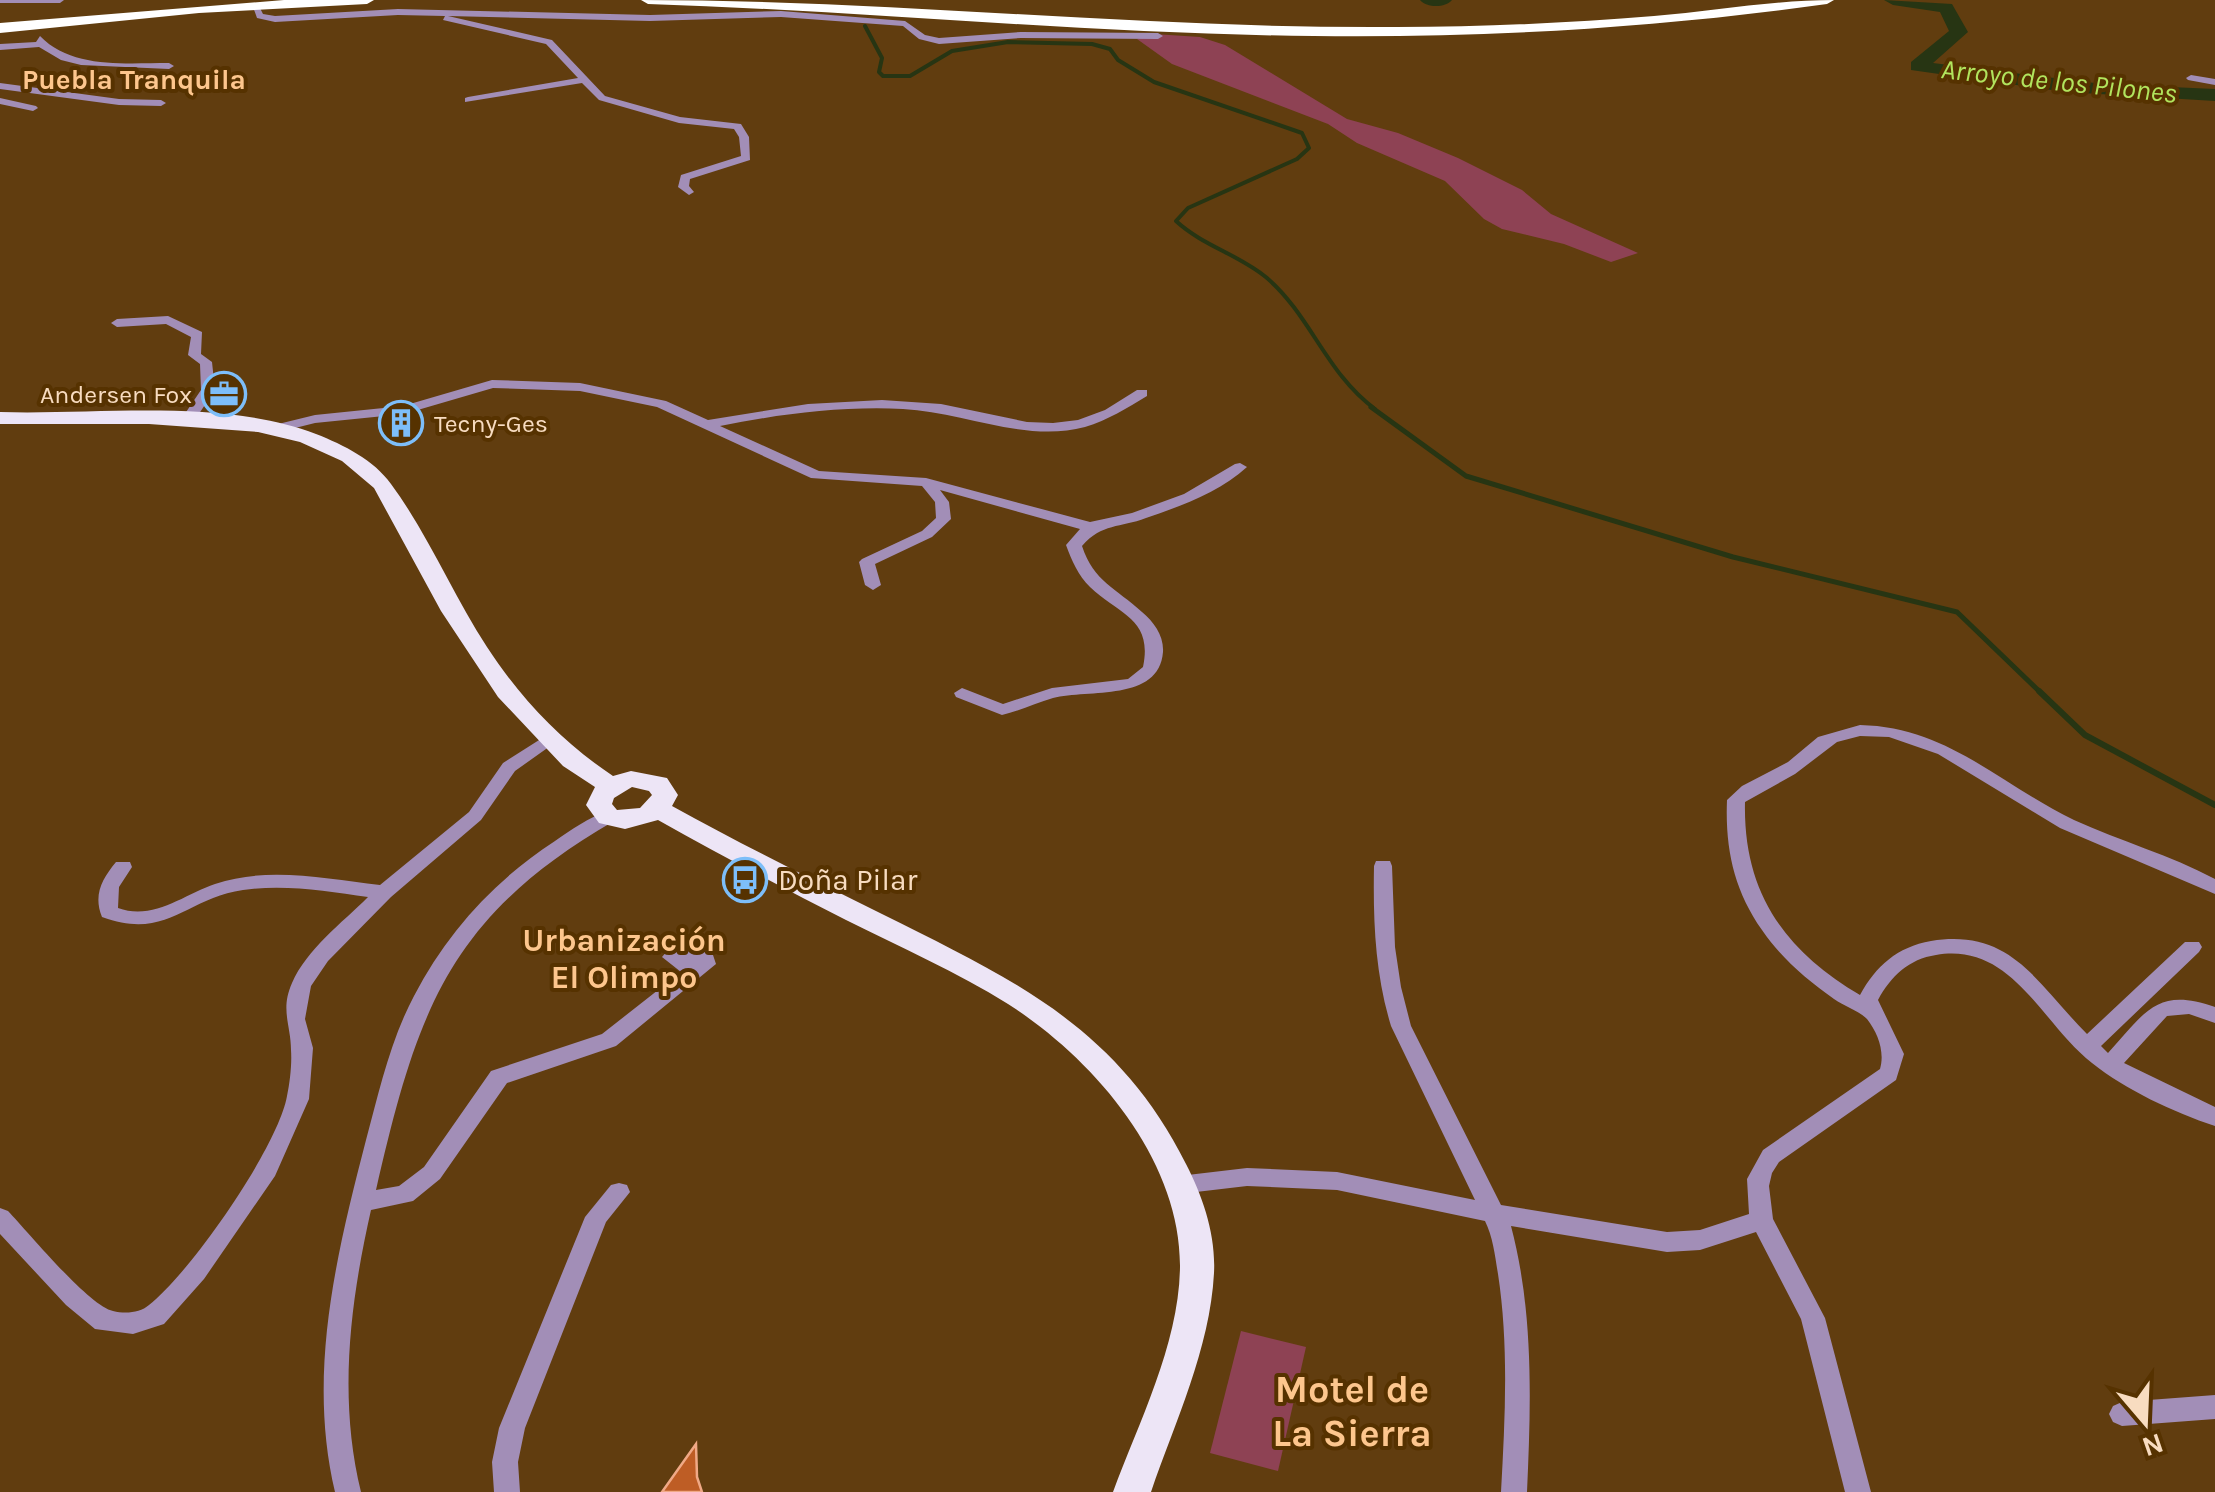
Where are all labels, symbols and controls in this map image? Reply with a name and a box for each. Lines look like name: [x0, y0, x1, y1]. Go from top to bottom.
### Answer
water label: Arroyo de los Pilones: [1939, 52, 2179, 110]
district label: Puebla Tranquila: [22, 63, 246, 96]
office icon: Andersen Fox: [201, 371, 247, 417]
place label: Andersen Fox: [40, 380, 192, 409]
building icon: Tecny-Ges: [378, 400, 424, 446]
place label: Tecny-Ges: [434, 409, 548, 438]
bus stop icon: Doña Pilar: [722, 857, 768, 903]
place label: Doña Pilar: [778, 862, 917, 898]
district label: Urbanización El Olimpo: [522, 922, 726, 996]
district label: Motel de La Sierra: [1272, 1367, 1432, 1456]
north arrow: [2095, 1372, 2195, 1472]
text: N: [2138, 1426, 2168, 1464]

